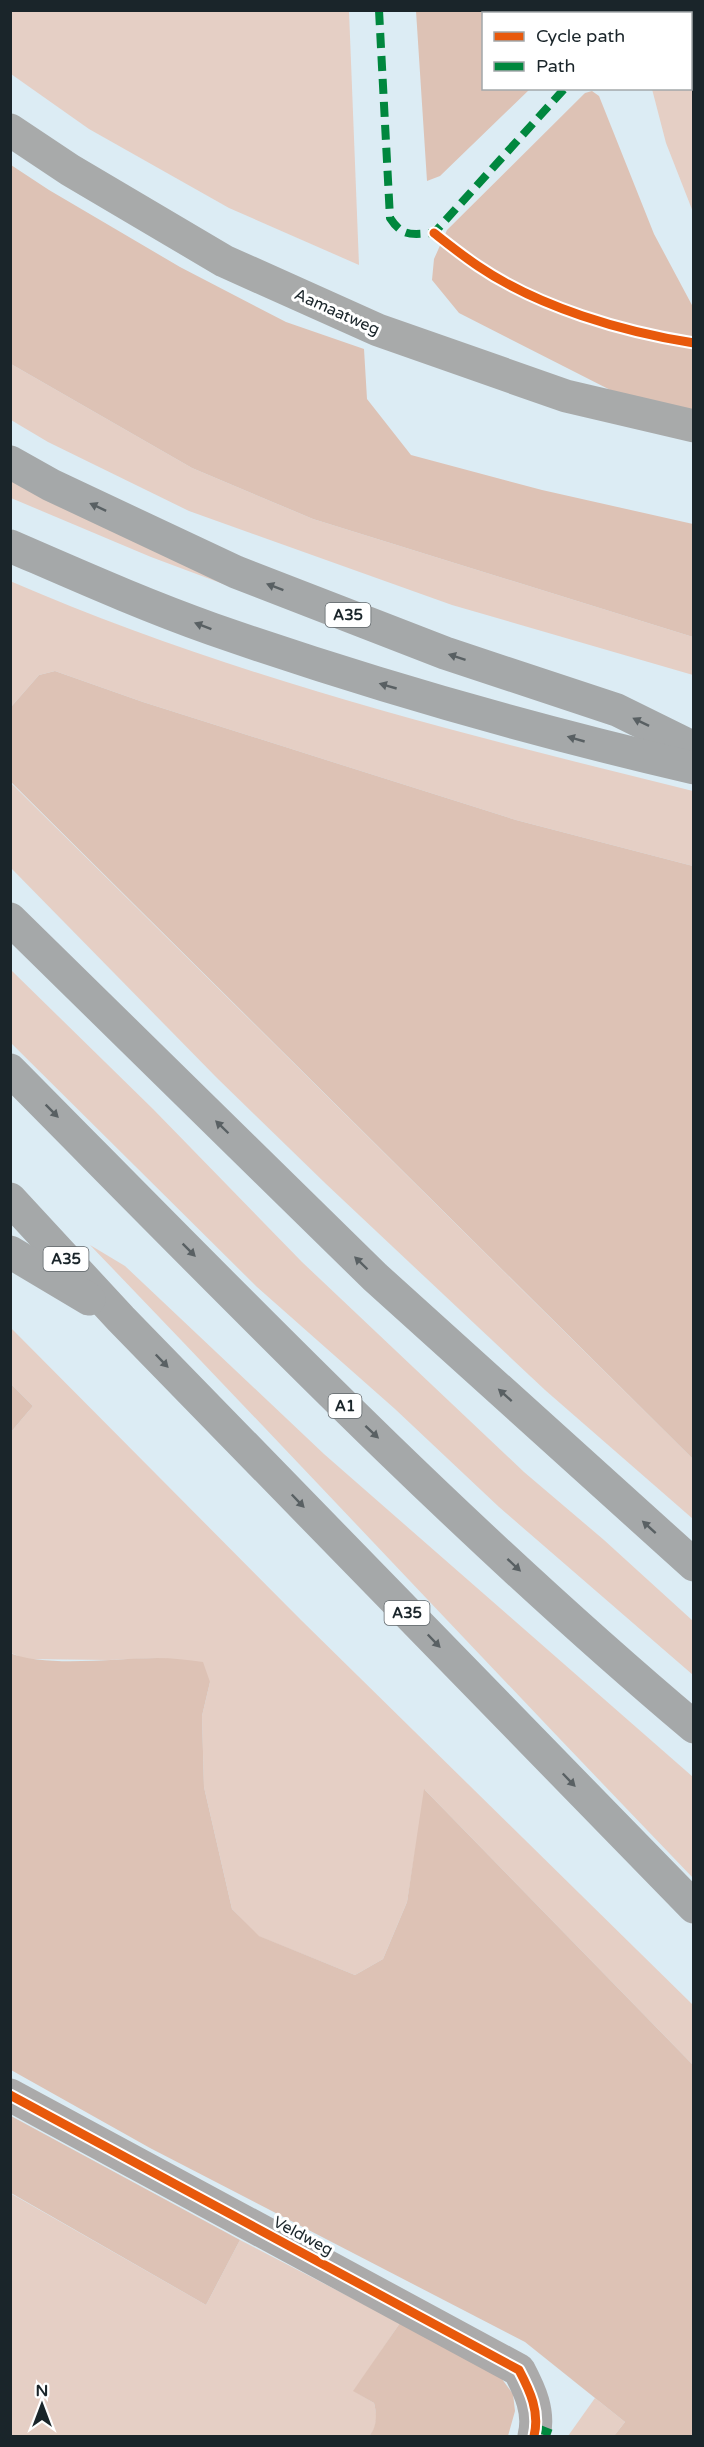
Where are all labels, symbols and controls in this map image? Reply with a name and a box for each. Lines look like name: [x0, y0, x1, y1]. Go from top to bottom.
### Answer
legend: [482, 12, 692, 90]
text: Cycle path: [536, 25, 625, 47]
text: Path: [536, 55, 575, 77]
street label: Aamaatweg: [291, 284, 383, 340]
one-way arrow: [88, 502, 106, 512]
one-way arrow: [266, 582, 284, 592]
road number: A35: [326, 603, 370, 627]
one-way arrow: [193, 620, 211, 630]
one-way arrow: [448, 652, 466, 661]
one-way arrow: [379, 681, 397, 691]
one-way arrow: [632, 717, 650, 727]
one-way arrow: [566, 734, 584, 743]
one-way arrow: [44, 1104, 58, 1118]
one-way arrow: [215, 1120, 230, 1134]
one-way arrow: [181, 1242, 195, 1256]
road number: A35: [44, 1247, 88, 1271]
one-way arrow: [355, 1257, 369, 1271]
one-way arrow: [155, 1353, 169, 1368]
one-way arrow: [498, 1389, 512, 1403]
road number: A1: [328, 1394, 362, 1418]
one-way arrow: [365, 1424, 379, 1438]
one-way arrow: [290, 1493, 304, 1507]
one-way arrow: [642, 1521, 657, 1534]
one-way arrow: [506, 1558, 520, 1572]
road number: A35: [384, 1601, 430, 1625]
one-way arrow: [426, 1633, 440, 1647]
one-way arrow: [562, 1773, 576, 1787]
street label: Veldweg: [270, 2212, 336, 2260]
north arrow: [12, 2375, 72, 2435]
text: N: [36, 2381, 48, 2401]

